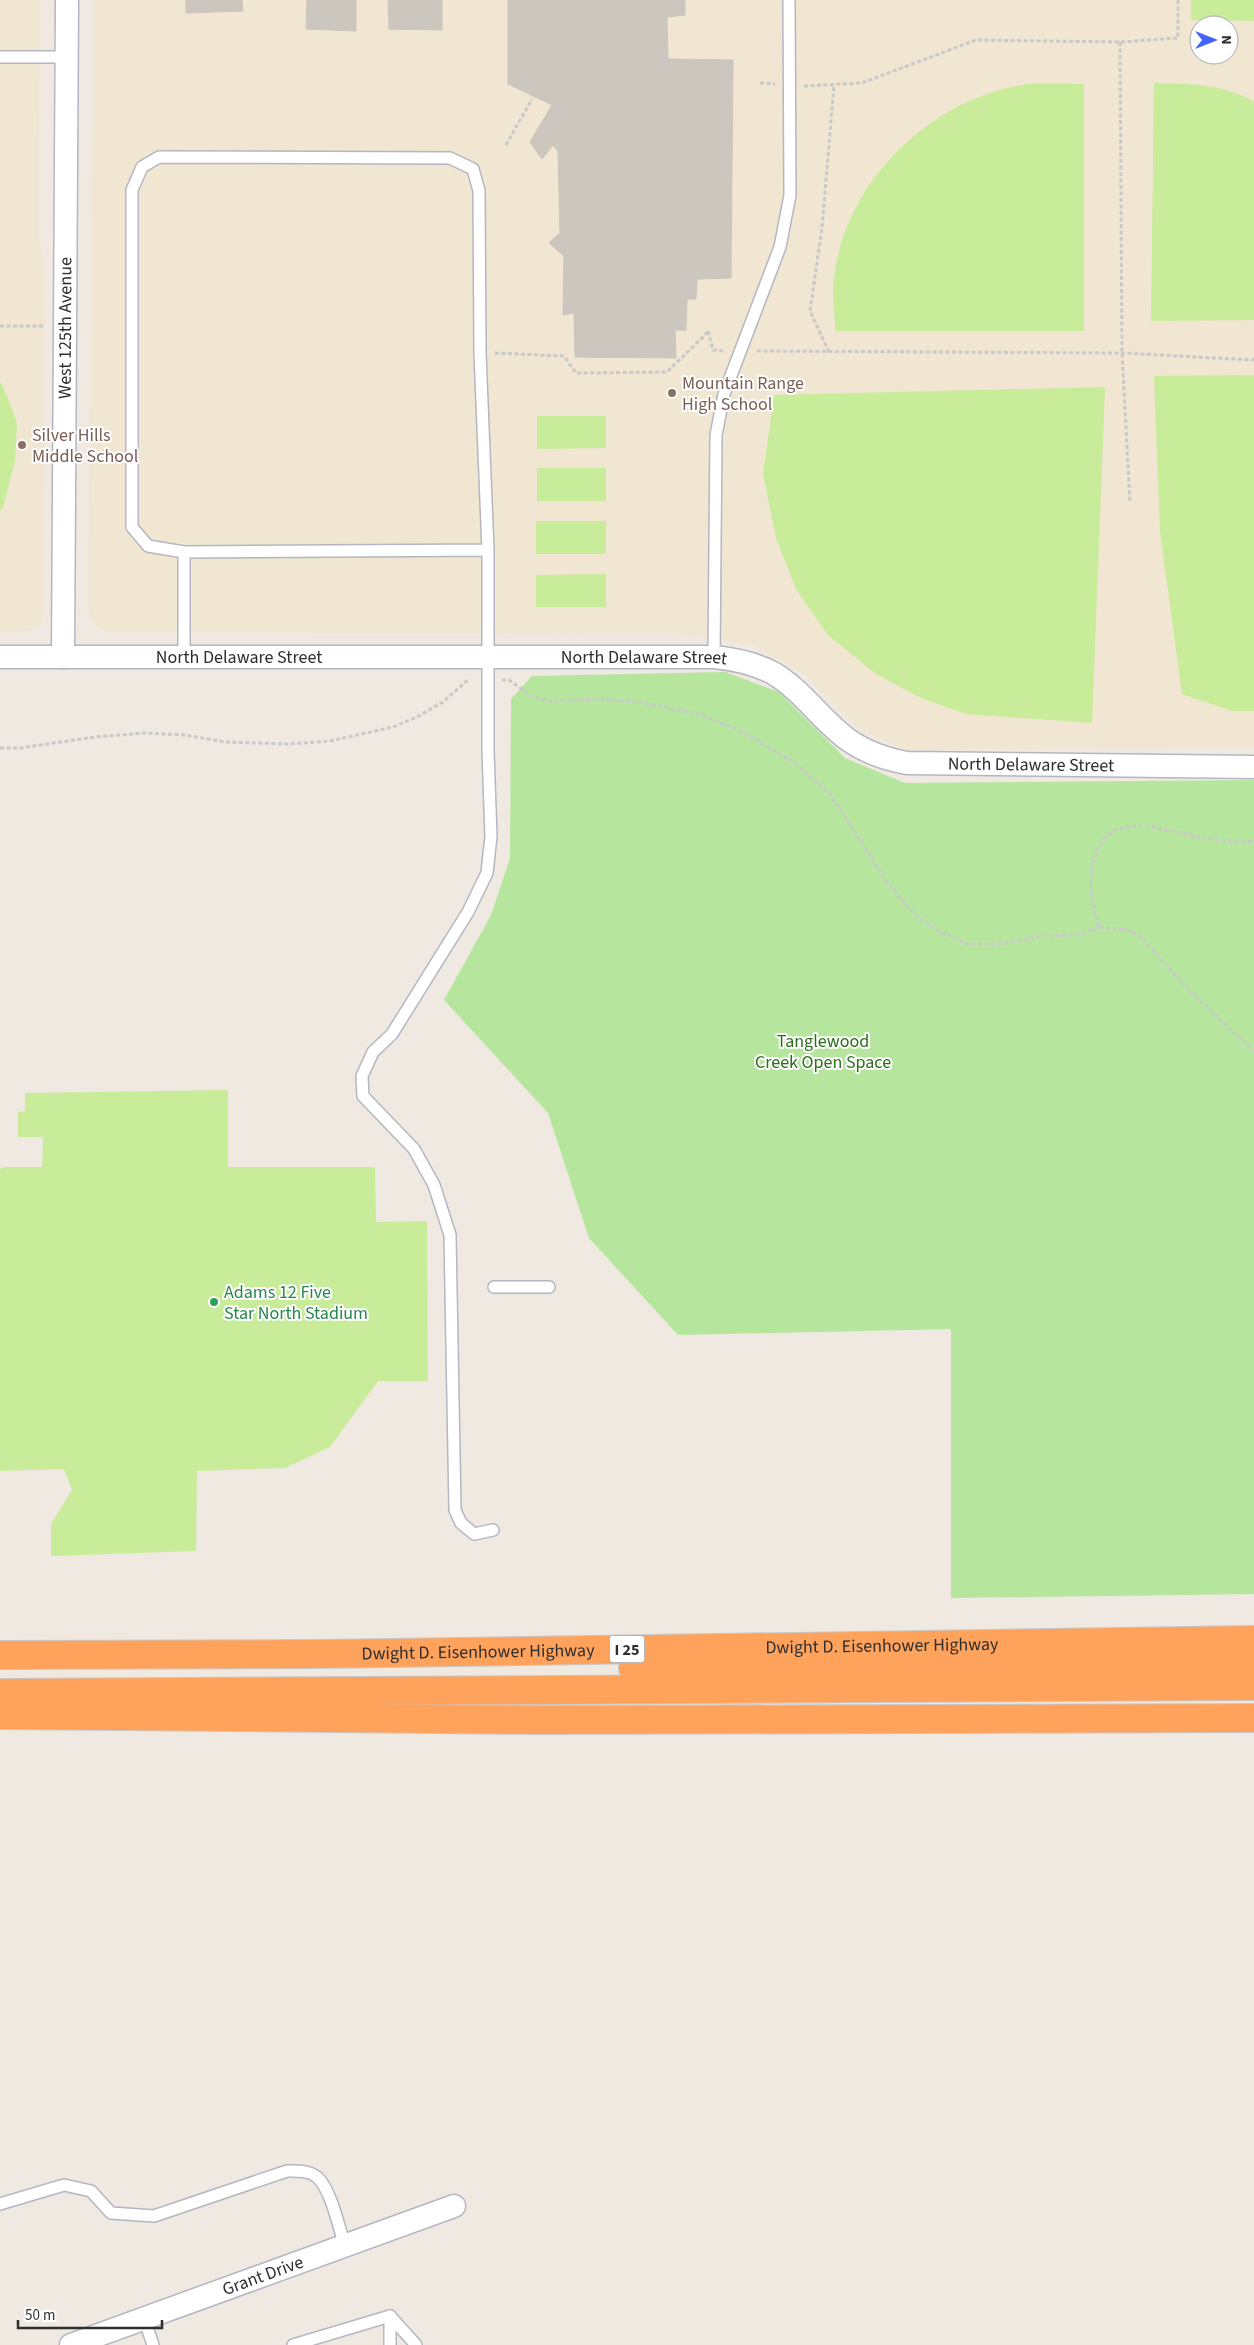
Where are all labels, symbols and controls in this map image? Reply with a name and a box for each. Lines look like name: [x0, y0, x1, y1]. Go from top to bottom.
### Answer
north arrow: [1189, 15, 1239, 65]
text: N: [1216, 35, 1236, 45]
street label: West 125th Avenue: [53, 257, 78, 399]
place label: Mountain Range High School: [682, 371, 804, 417]
marker: Mountain Range High School: [666, 387, 678, 399]
place label: Silver Hills Middle School: [32, 423, 138, 469]
marker: Silver Hills Middle School: [16, 439, 28, 451]
street label: North Delaware Street: [156, 645, 322, 670]
street label: North Delaware Street: [561, 645, 729, 671]
street label: North Delaware Street: [948, 751, 1114, 778]
park label: Tanglewood Creek Open Space: [755, 1029, 891, 1075]
place label: Adams 12 Five Star North Stadium: [224, 1280, 368, 1326]
marker: Adams 12 Five Star North Stadium: [208, 1296, 220, 1308]
street label: Dwight D. Eisenhower Highway: [765, 1632, 999, 1660]
road number: I 25: [610, 1636, 644, 1662]
street label: Dwight D. Eisenhower Highway: [361, 1638, 595, 1666]
street label: Grant Drive: [219, 2250, 307, 2302]
scale bar: [18, 2298, 161, 2330]
text: 50 m: [25, 2305, 55, 2326]

